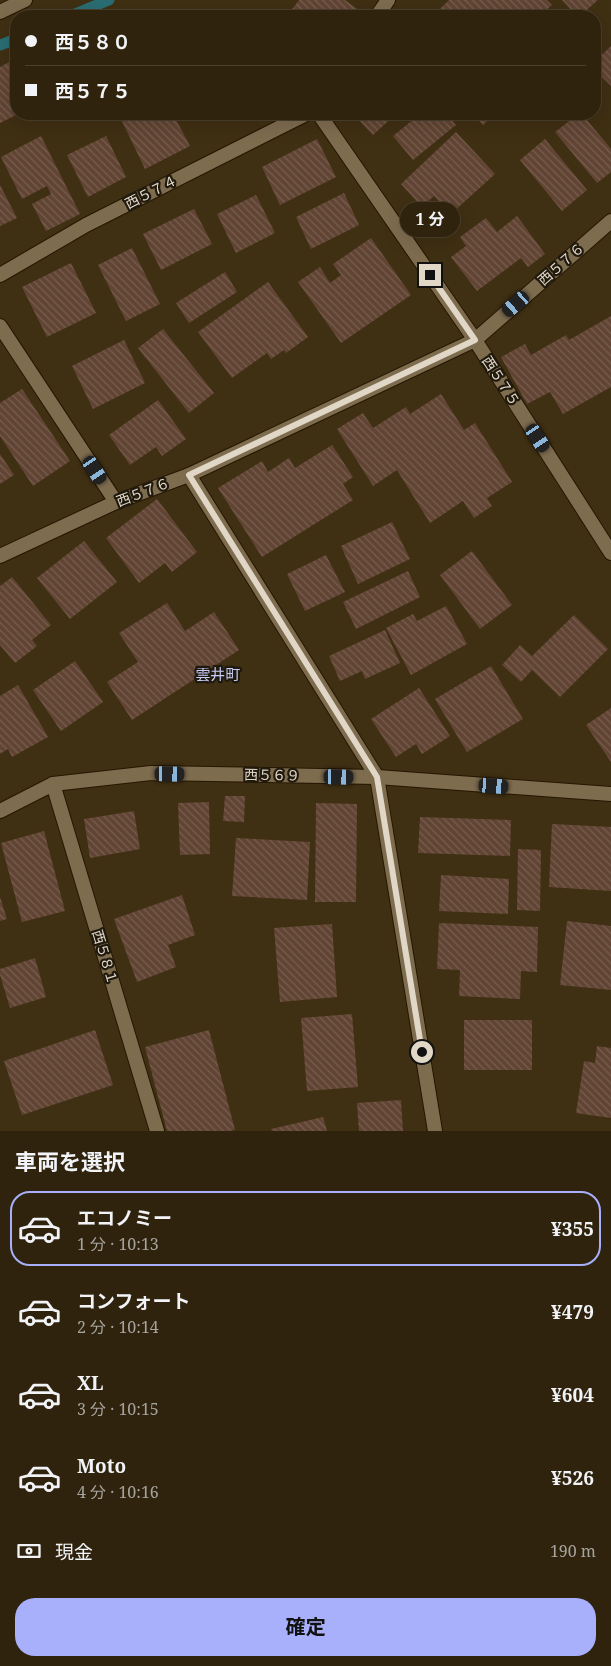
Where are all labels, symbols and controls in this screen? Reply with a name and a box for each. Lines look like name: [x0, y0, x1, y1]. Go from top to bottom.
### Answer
text: 西５８０: [55, 29, 131, 55]
text: 西５７５: [55, 78, 131, 104]
street label: 西５７４: [122, 170, 180, 213]
callout: 1 分: [400, 202, 460, 238]
text: 1 分: [415, 208, 445, 230]
street label: 西５７６: [533, 238, 588, 289]
route end: [419, 264, 441, 286]
car: [499, 288, 532, 320]
street label: 西５７５: [478, 352, 525, 409]
car: [523, 421, 552, 455]
car: [80, 453, 109, 487]
street label: 西５７６: [113, 473, 172, 510]
district label: 雲井町: [195, 664, 241, 684]
street label: 西５６９: [244, 765, 300, 784]
car: [154, 766, 185, 782]
car: [323, 769, 354, 785]
car: [478, 777, 509, 795]
street label: 西５８１: [88, 927, 123, 986]
route start: [411, 1041, 433, 1063]
text: 車両を選択: [15, 1146, 125, 1176]
text: エコノミー: [77, 1205, 172, 1231]
icon: car: [17, 1206, 62, 1251]
text: ¥355: [551, 1216, 594, 1242]
text: 1 分 · 10:13: [77, 1233, 159, 1255]
text: コンフォート: [77, 1288, 190, 1314]
icon: car: [17, 1289, 62, 1334]
text: ¥479: [551, 1299, 594, 1325]
text: 2 分 · 10:14: [77, 1316, 159, 1338]
text: XL: [77, 1370, 103, 1396]
icon: car: [17, 1372, 62, 1417]
text: ¥604: [551, 1382, 594, 1408]
text: 3 分 · 10:15: [77, 1398, 159, 1420]
text: Moto: [77, 1453, 126, 1479]
icon: car: [17, 1455, 62, 1500]
text: ¥526: [551, 1465, 594, 1491]
text: 4 分 · 10:16: [77, 1481, 159, 1503]
icon: cash: [15, 1537, 43, 1565]
text: 現金: [55, 1539, 93, 1565]
text: 190 m: [550, 1540, 596, 1562]
button: 確定: [15, 1598, 596, 1656]

